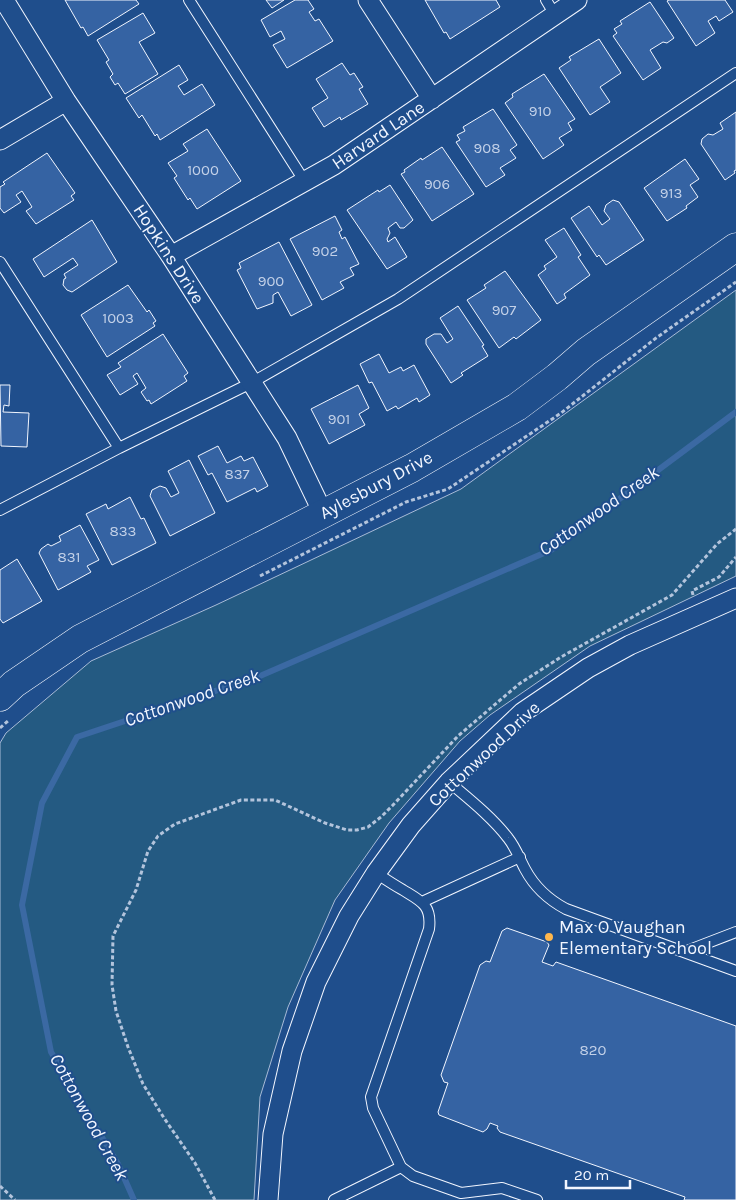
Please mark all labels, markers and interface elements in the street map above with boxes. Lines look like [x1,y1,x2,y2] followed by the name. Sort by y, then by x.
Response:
[327,96,429,174] street label: Harvard Lane
[529,102,551,120] house number: 910
[474,139,500,157] house number: 908
[187,161,219,179] house number: 1000
[424,175,450,193] house number: 906
[660,184,682,202] house number: 913
[129,200,209,308] street label: Hopkins Drive
[312,242,338,260] house number: 902
[258,272,284,290] house number: 900
[492,301,516,319] house number: 907
[102,309,134,327] house number: 1003
[328,410,350,428] house number: 901
[316,446,436,524] street label: Aylesbury Drive
[535,461,664,561] water label: Cottonwood Creek
[224,465,250,483] house number: 837
[110,522,136,540] house number: 833
[57,548,81,566] house number: 831
[121,664,263,731] water label: Cottonwood Creek
[424,697,544,811] street label: Cottonwood Drive
[559,916,712,959] place label: Max O Vaughan Elementary School
[543,931,555,943] marker: Max O Vaughan Elementary School
[580,1041,607,1059] house number: 820
[45,1050,133,1185] water label: Cottonwood Creek
[566,1158,630,1190] scale bar
[574,1166,609,1184] text: 20 m

